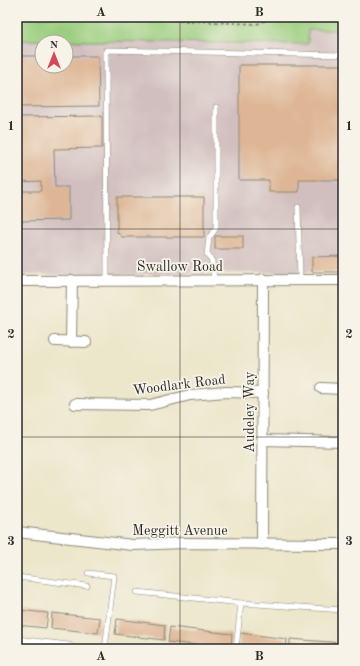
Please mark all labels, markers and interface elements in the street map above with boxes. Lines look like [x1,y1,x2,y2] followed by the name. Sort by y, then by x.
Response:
[96,6,106,19] text: A
[254,6,264,19] text: B
[34,34,74,74] north arrow
[50,40,59,51] text: N
[7,120,15,133] text: 1
[345,120,353,133] text: 1
[137,260,223,274] street label: Swallow Road
[7,328,15,341] text: 2
[345,328,353,341] text: 2
[243,371,257,453] street label: Audeley Way
[132,372,226,398] street label: Woodlark Road
[132,524,228,538] street label: Meggitt Avenue
[7,535,15,548] text: 3
[345,535,353,548] text: 3
[96,650,106,663] text: A
[254,650,264,663] text: B

